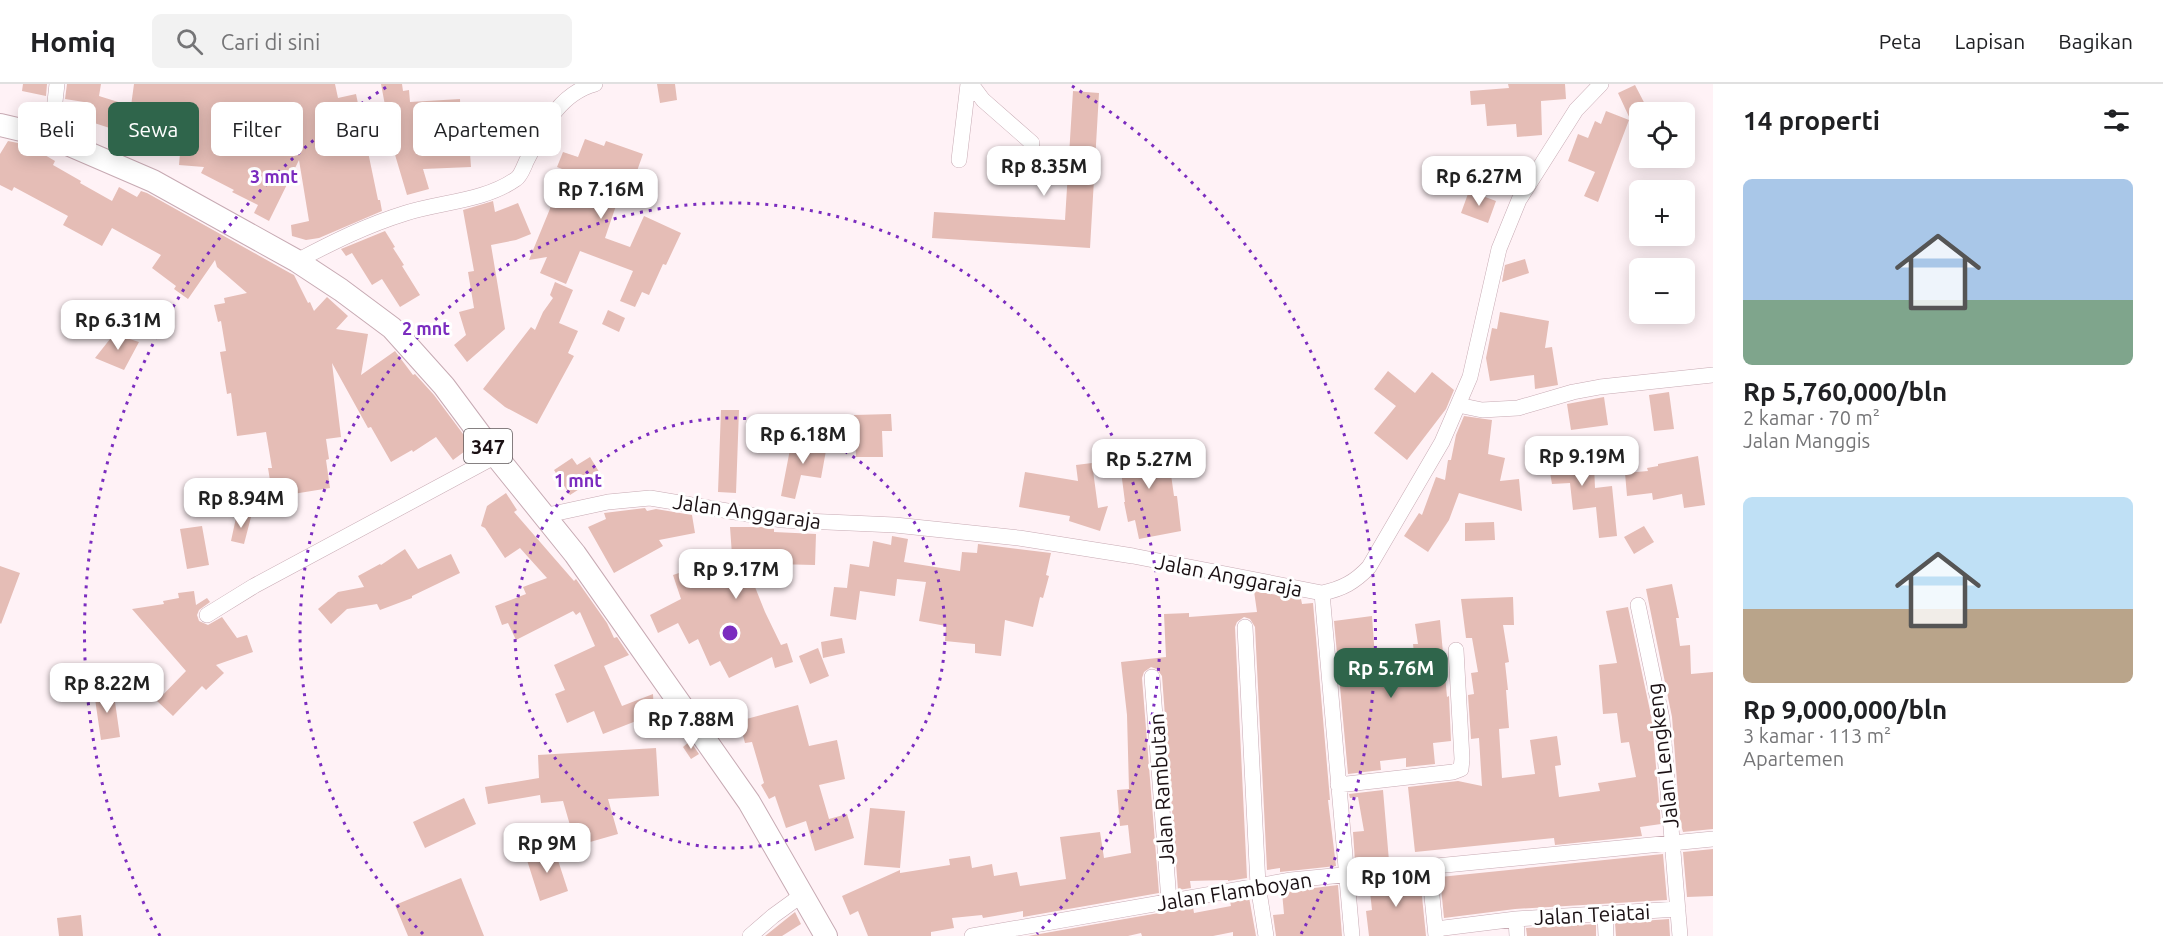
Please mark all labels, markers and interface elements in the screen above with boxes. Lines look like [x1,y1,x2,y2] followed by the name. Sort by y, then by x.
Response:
[152,14,572,68] search box
[173,25,206,58] icon: search
[30,26,116,57] text: Homiq
[221,29,320,54] text: Cari di sini
[1879,29,1922,53] text: Peta
[1955,29,2025,53] text: Lapisan
[2058,29,2133,53] text: Bagikan
[18,102,96,156] chip: Beli
[108,102,199,156] chip: Sewa
[211,102,303,156] chip: Filter
[315,102,401,156] chip: Baru
[413,102,561,156] chip: Apartemen
[1629,102,1695,324] map controls
[1629,102,1695,168] button: locate
[2100,104,2133,137] icon: filters
[1743,106,1880,135] text: 14 properti
[982,146,1106,197] pin: Rp 8.35M
[1001,154,1087,177] text: Rp 8.35M
[1417,156,1541,207] pin: Rp 6.27M
[1436,164,1522,187] text: Rp 6.27M
[250,166,298,186] text: 3 mnt
[539,169,663,220] pin: Rp 7.16M
[558,177,644,200] text: Rp 7.16M
[1629,180,1695,246] button: +
[1884,218,1992,326] icon: home
[1629,258,1695,324] button: −
[56,300,180,351] pin: Rp 6.31M
[75,308,161,331] text: Rp 6.31M
[402,318,450,338] text: 2 mnt
[1743,377,1947,406] text: Rp 5,760,000/bln
[1743,406,1880,429] text: 2 kamar · 70 m²
[741,414,865,465] pin: Rp 6.18M
[760,422,846,445] text: Rp 6.18M
[464,429,512,463] road number: 347
[1743,429,1870,452] text: Jalan Manggis
[1520,436,1644,487] pin: Rp 9.19M
[1087,439,1211,490] pin: Rp 5.27M
[1539,444,1625,467] text: Rp 9.19M
[1106,447,1192,470] text: Rp 5.27M
[554,470,602,490] text: 1 mnt
[179,478,303,529] pin: Rp 8.94M
[198,486,284,509] text: Rp 8.94M
[671,489,823,533] street label: Jalan Anggaraja
[1884,536,1992,644] icon: home
[674,549,798,600] pin: Rp 9.17M
[1153,549,1305,601] street label: Jalan Anggaraja
[693,557,779,580] text: Rp 9.17M
[720,623,740,643] centre of rings
[1329,648,1453,699] pin: Rp 5.76M
[1348,656,1434,679] text: Rp 5.76M
[45,663,169,714] pin: Rp 8.22M
[64,671,150,694] text: Rp 8.22M
[1641,682,1683,830] street label: Jalan Lengkeng
[1743,695,1947,724] text: Rp 9,000,000/bln
[629,699,753,750] pin: Rp 7.88M
[648,707,734,730] text: Rp 7.88M
[1144,713,1178,865] street label: Jalan Rambutan
[1743,724,1891,747] text: 3 kamar · 113 m²
[1743,747,1844,770] text: Apartemen
[505,823,589,874] pin: Rp 9M
[518,831,576,854] text: Rp 9M
[1347,857,1445,908] pin: Rp 10M
[1361,865,1431,888] text: Rp 10M
[1154,867,1314,915] street label: Jalan Flamboyan
[1533,899,1651,929] street label: Jalan Teiatai

